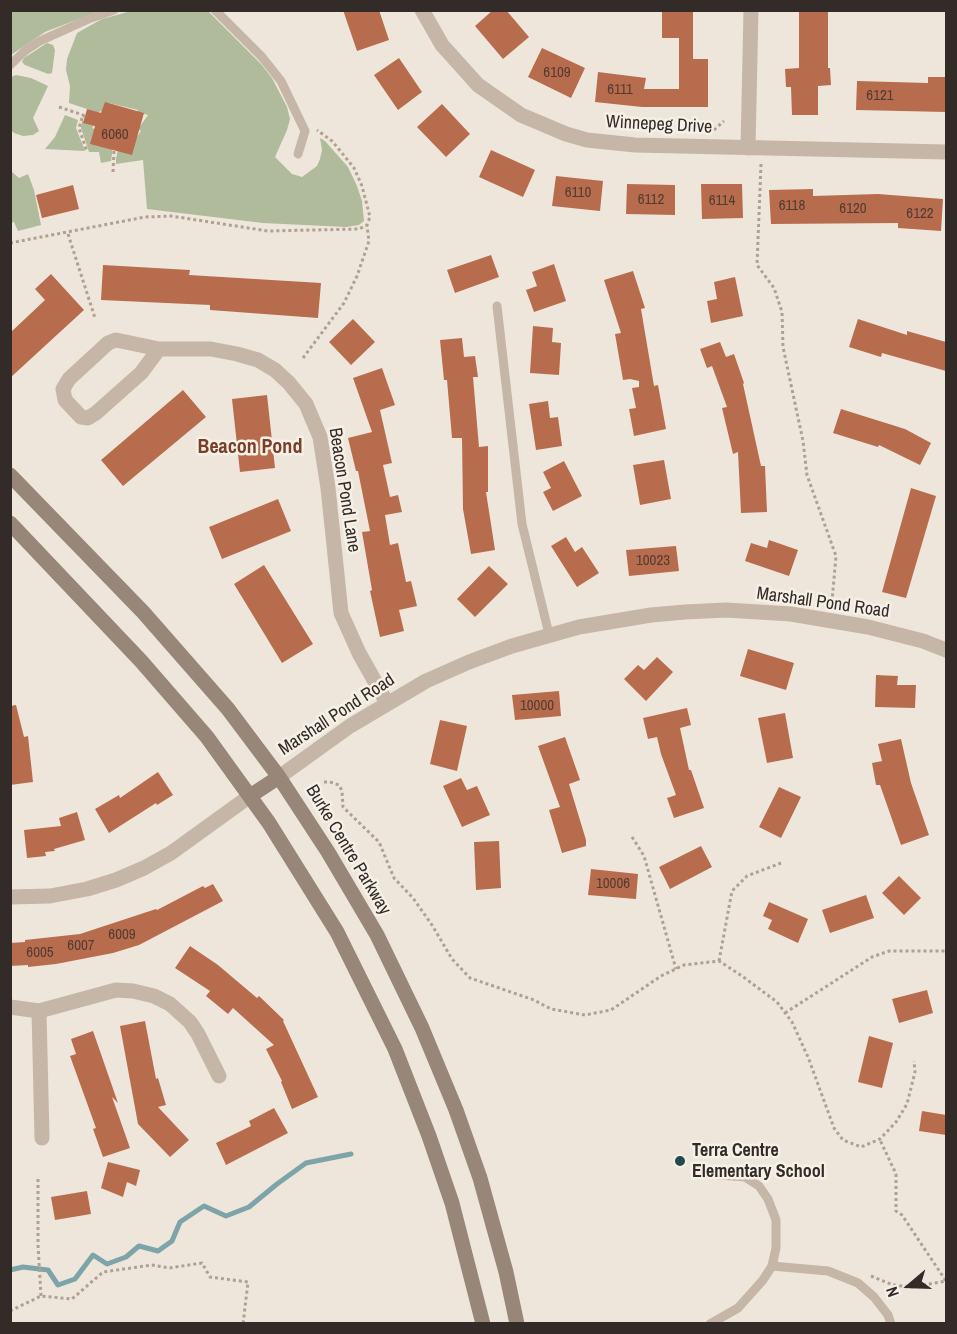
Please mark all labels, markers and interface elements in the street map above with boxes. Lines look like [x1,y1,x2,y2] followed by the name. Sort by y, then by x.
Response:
[543,64,571,82] house number: 6109
[607,81,633,99] house number: 6111
[866,87,894,105] house number: 6121
[605,111,713,139] street label: Winnepeg Drive
[101,126,129,144] house number: 6060
[565,184,591,202] house number: 6110
[638,191,664,209] house number: 6112
[709,192,735,210] house number: 6114
[779,197,805,215] house number: 6118
[839,200,867,218] house number: 6120
[906,205,934,223] house number: 6122
[324,426,364,554] street label: Beacon Pond Lane
[198,436,302,460] district label: Beacon Pond
[636,552,670,570] house number: 10023
[755,583,891,623] street label: Marshall Pond Road
[275,670,399,760] street label: Marshall Pond Road
[520,697,554,715] house number: 10000
[301,781,395,919] street label: Burke Centre Parkway
[596,875,630,893] house number: 10006
[108,926,136,944] house number: 6009
[67,937,95,955] house number: 6007
[26,944,54,962] house number: 6005
[692,1140,825,1182] place label: Terra Centre Elementary School
[673,1154,687,1168] marker: Terra Centre Elementary School
[879,1256,939,1316] north arrow
[880,1284,904,1300] text: N

